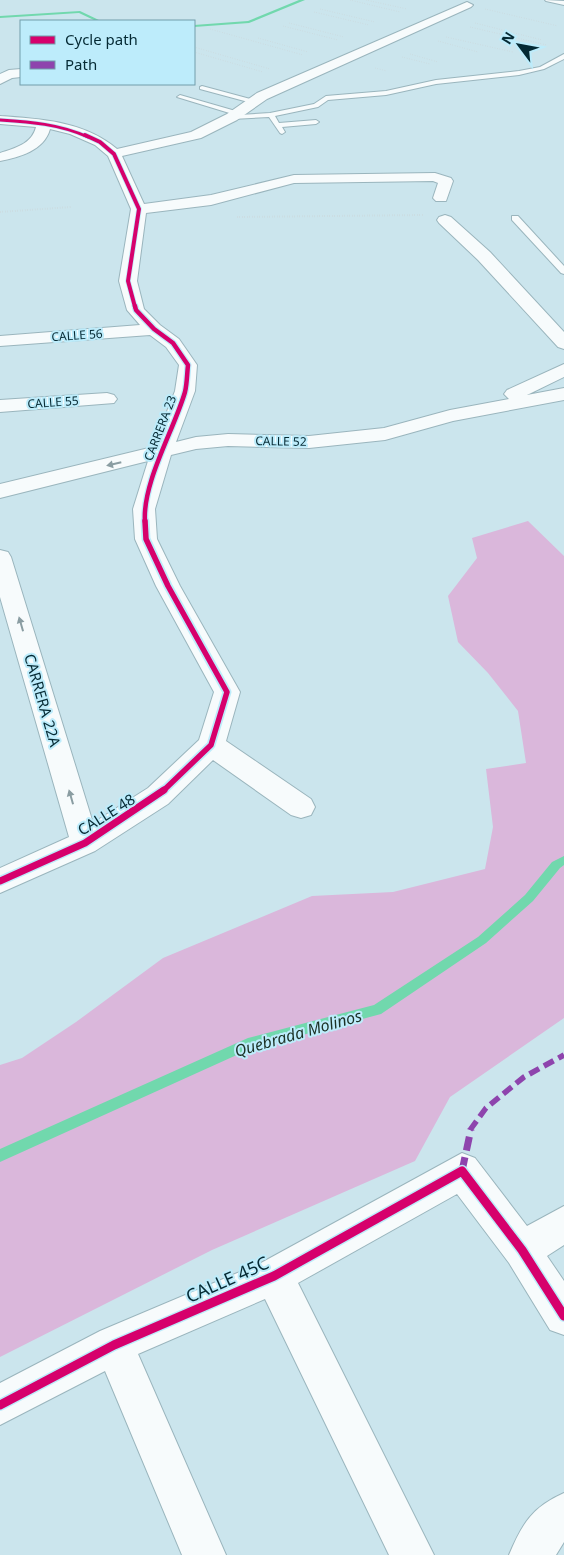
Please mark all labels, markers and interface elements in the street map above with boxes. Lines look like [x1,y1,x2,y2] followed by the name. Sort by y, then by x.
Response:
[20,20,195,85] legend
[494,20,544,70] north arrow
[496,28,519,48] text: N
[65,29,138,49] text: Cycle path
[65,54,97,74] text: Path
[51,325,103,345] street label: CALLE 56
[27,392,79,412] street label: CALLE 55
[140,393,180,463] street label: CARRERA 23
[255,432,307,450] street label: CALLE 52
[106,460,121,468] one-way arrow
[16,616,24,631] one-way arrow
[20,651,66,749] street label: CARRERA 22A
[67,789,75,804] one-way arrow
[73,789,139,839] street label: CALLE 48
[232,1004,364,1062] water label: Quebrada Molinos
[182,1250,272,1308] street label: CALLE 45C

